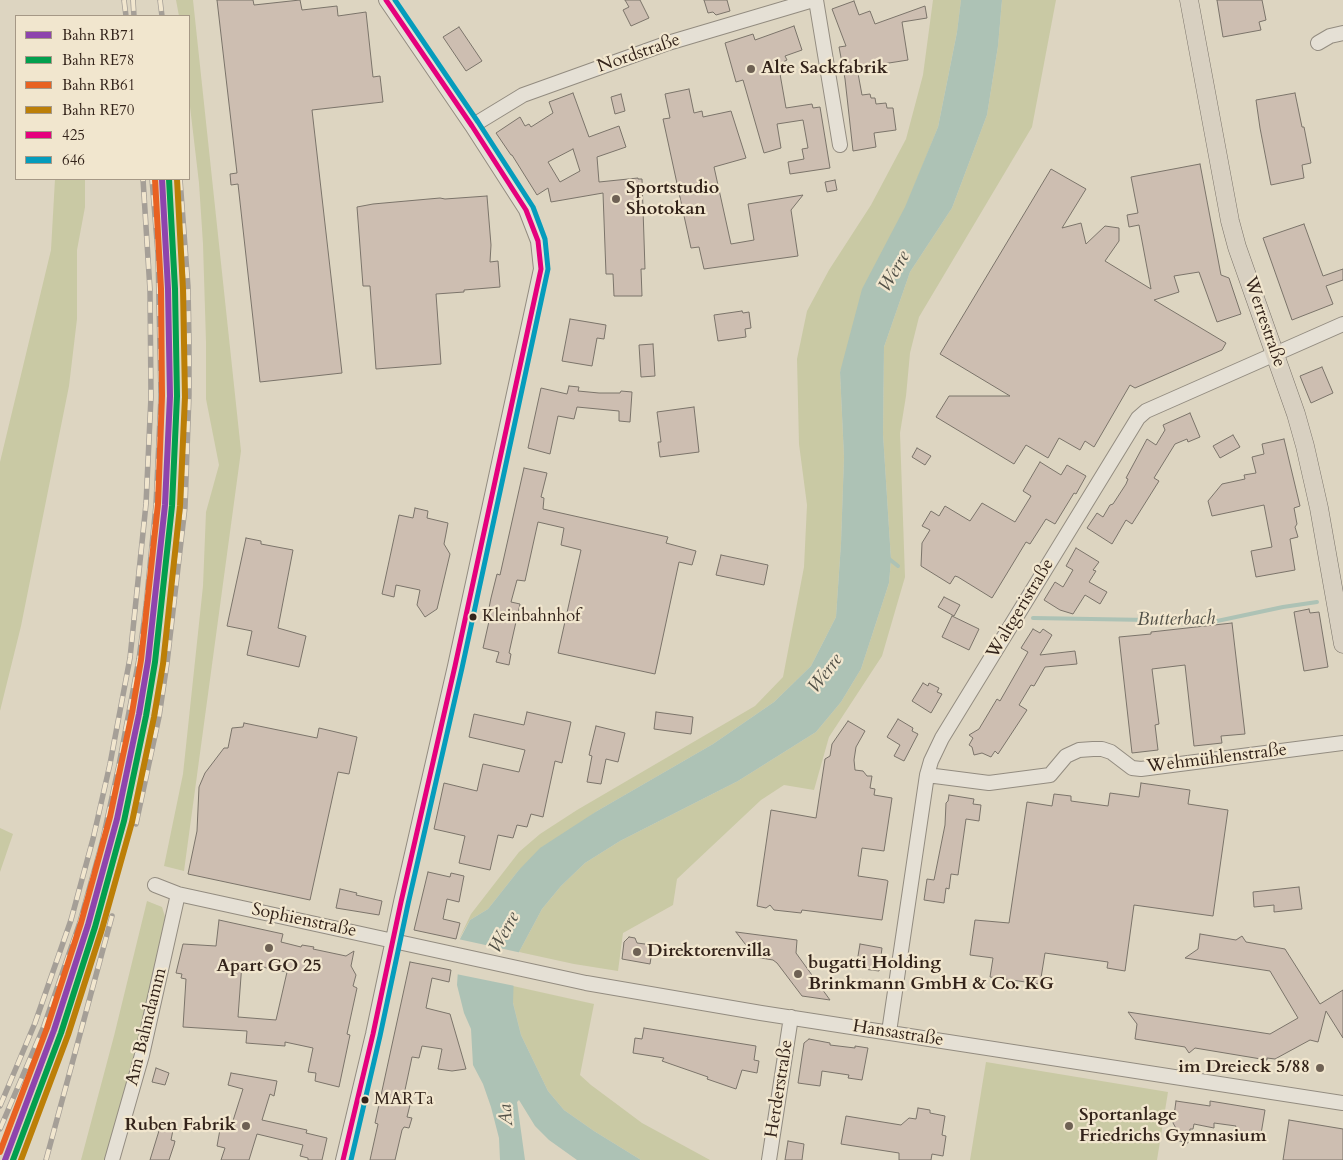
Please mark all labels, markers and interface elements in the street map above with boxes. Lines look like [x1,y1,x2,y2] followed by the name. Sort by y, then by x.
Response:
[15,15,190,180] legend
[62,25,135,45] text: Bahn RB71
[595,30,683,78] street label: Nordstraße
[62,50,134,70] text: Bahn RE78
[761,58,888,80] place label: Alte Sackfabrik
[745,63,757,75] marker: Alte Sackfabrik
[62,75,135,95] text: Bahn RB61
[62,100,134,120] text: Bahn RE70
[62,125,85,145] text: 425
[62,150,85,170] text: 646
[626,178,719,220] place label: Sportstudio Shotokan
[610,193,622,205] marker: Sportstudio Shotokan
[874,247,916,297] water label: Werre
[1238,274,1290,370] street label: Werrestraße
[983,555,1059,663] street label: Waltgeristraße
[482,607,580,627] place label: Kleinbahnhof
[1137,608,1215,632] water label: Butterbach
[468,612,478,622] marker: Kleinbahnhof
[804,650,848,698] water label: Werre
[1146,740,1288,778] street label: Wehmühlenstraße
[250,899,358,943] street label: Sophienstraße
[485,908,525,958] water label: Werre
[647,941,771,963] place label: Direktorenvilla
[263,942,275,954] marker: Apart GO 25
[631,946,643,958] marker: Direktorenvilla
[808,953,1054,996] place label: bugatti Holding Brinkmann GmbH & Co. KG
[216,956,322,978] place label: Apart GO 25
[122,966,172,1088] street label: Am Bahndamm
[792,968,804,980] marker: bugatti Holding Brinkmann GmbH & Co. KG
[851,1016,945,1052] street label: Hansastraße
[762,1038,798,1140] street label: Herderstraße
[1178,1057,1310,1079] place label: im Dreieck 5/88
[1314,1062,1326,1074] marker: im Dreieck 5/88
[374,1090,434,1110] place label: MARTa
[360,1095,370,1105] marker: MARTa
[495,1103,519,1127] water label: Aa
[1079,1105,1266,1148] place label: Sportanlage Friedrichs Gymnasium
[125,1115,236,1137] place label: Ruben Fabrik
[240,1120,252,1132] marker: Ruben Fabrik
[1063,1120,1075,1132] marker: Sportanlage Friedrichs Gymnasium

